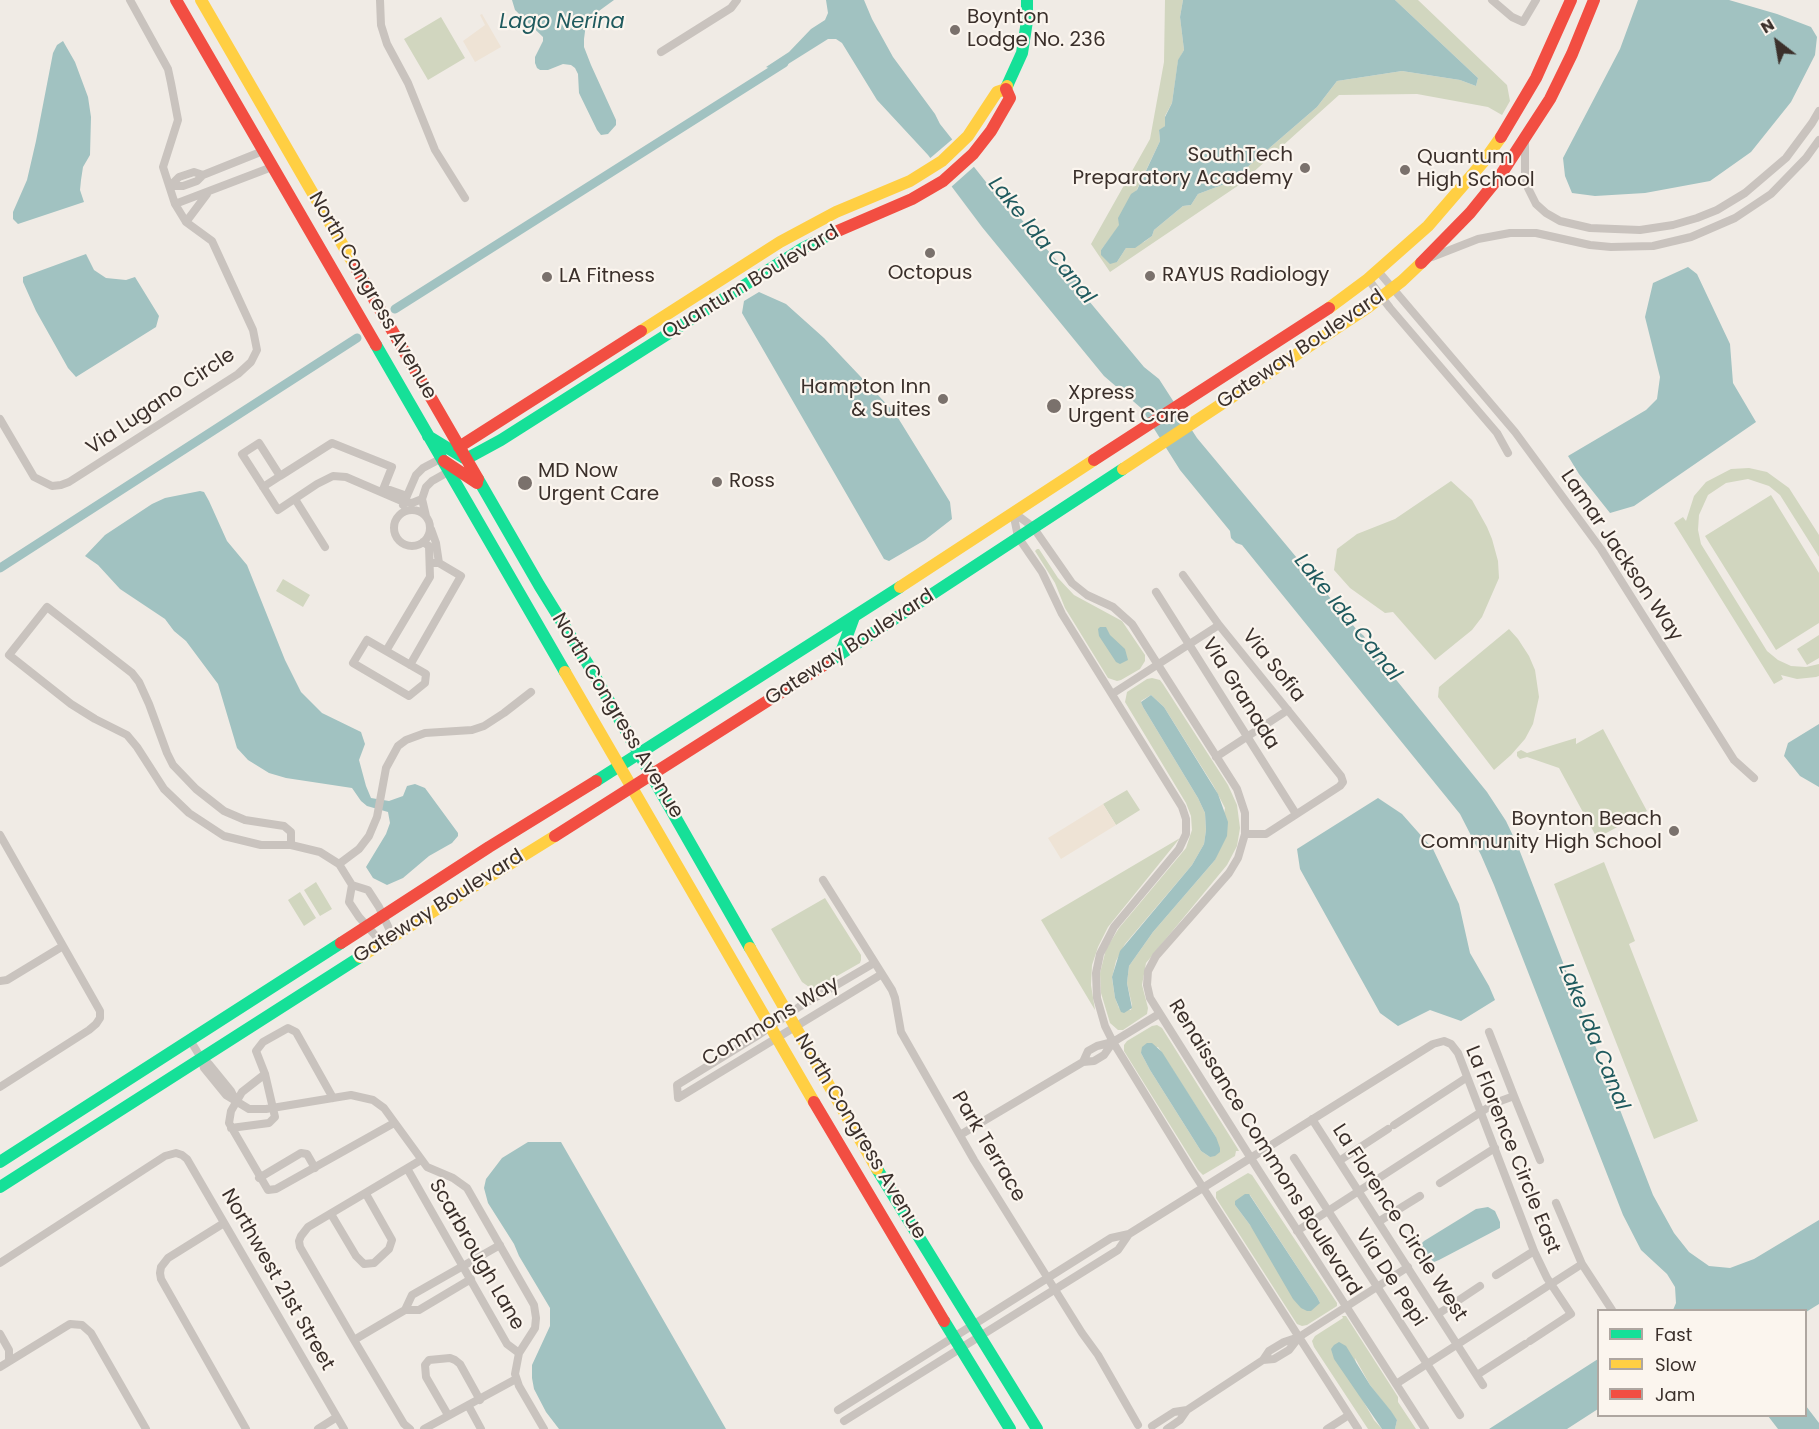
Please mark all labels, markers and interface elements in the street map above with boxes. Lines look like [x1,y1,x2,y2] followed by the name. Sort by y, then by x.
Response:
[967,6,1106,53] place label: Boynton Lodge No. 236
[499,10,625,36] water label: Lago Nerina
[1747,12,1807,72] north arrow
[1756,13,1779,39] text: N
[948,23,962,37] marker: Boynton Lodge No. 236
[1072,144,1293,191] place label: SouthTech Preparatory Academy
[1417,146,1535,193] place label: Quantum High School
[1298,161,1312,175] marker: SouthTech Preparatory Academy
[1398,163,1412,177] marker: Quantum High School
[982,172,1100,310] water label: Lake Ida Canal
[303,188,441,404] street label: North Congress Avenue
[658,221,844,345] street label: Quantum Boulevard
[923,246,937,260] marker: Octopus
[888,262,972,286] place label: Octopus
[1162,264,1329,288] place label: RAYUS Radiology
[559,265,655,289] place label: LA Fitness
[1143,269,1157,283] marker: RAYUS Radiology
[540,270,554,284] marker: LA Fitness
[1213,285,1389,415] street label: Gateway Boulevard
[82,343,240,461] street label: Via Lugano Circle
[801,376,931,423] place label: Hampton Inn & Suites
[1068,382,1189,429] place label: Xpress Urgent Care
[936,392,950,406] marker: Hampton Inn & Suites
[1045,397,1063,415] marker: Xpress Urgent Care
[538,460,659,507] place label: MD Now Urgent Care
[1555,466,1687,646] street label: Lamar Jackson Way
[729,470,775,494] place label: Ross
[516,474,534,492] marker: MD Now Urgent Care
[710,475,724,489] marker: Ross
[1288,549,1406,687] water label: Lake Ida Canal
[761,585,939,711] street label: Gateway Boulevard
[546,609,688,823] street label: North Congress Avenue
[1236,625,1310,707] street label: Via Sofia
[1196,634,1284,754] street label: Via Granada
[1421,808,1662,855] place label: Boynton Beach Community High School
[1667,824,1681,838] marker: Boynton Beach Community High School
[349,845,529,969] street label: Gateway Boulevard
[1552,960,1634,1114] water label: Lake Ida Canal
[698,972,844,1072] street label: Commons Way
[1163,996,1365,1300] street label: Renaissance Commons Boulevard
[789,1030,931,1244] street label: North Congress Avenue
[1459,1043,1565,1257] street label: La Florence Circle East
[946,1088,1030,1206] street label: Park Terrace
[1326,1120,1472,1326] street label: La Florence Circle West
[423,1175,529,1335] street label: Scarbrough Lane
[215,1185,339,1375] street label: Northwest 21st Street
[1350,1225,1430,1331] street label: Via De Pepi
[1597,1309,1807,1417] legend
[1655,1322,1692,1347] text: Fast
[1655,1352,1696,1377] text: Slow
[1655,1382,1695,1407] text: Jam

